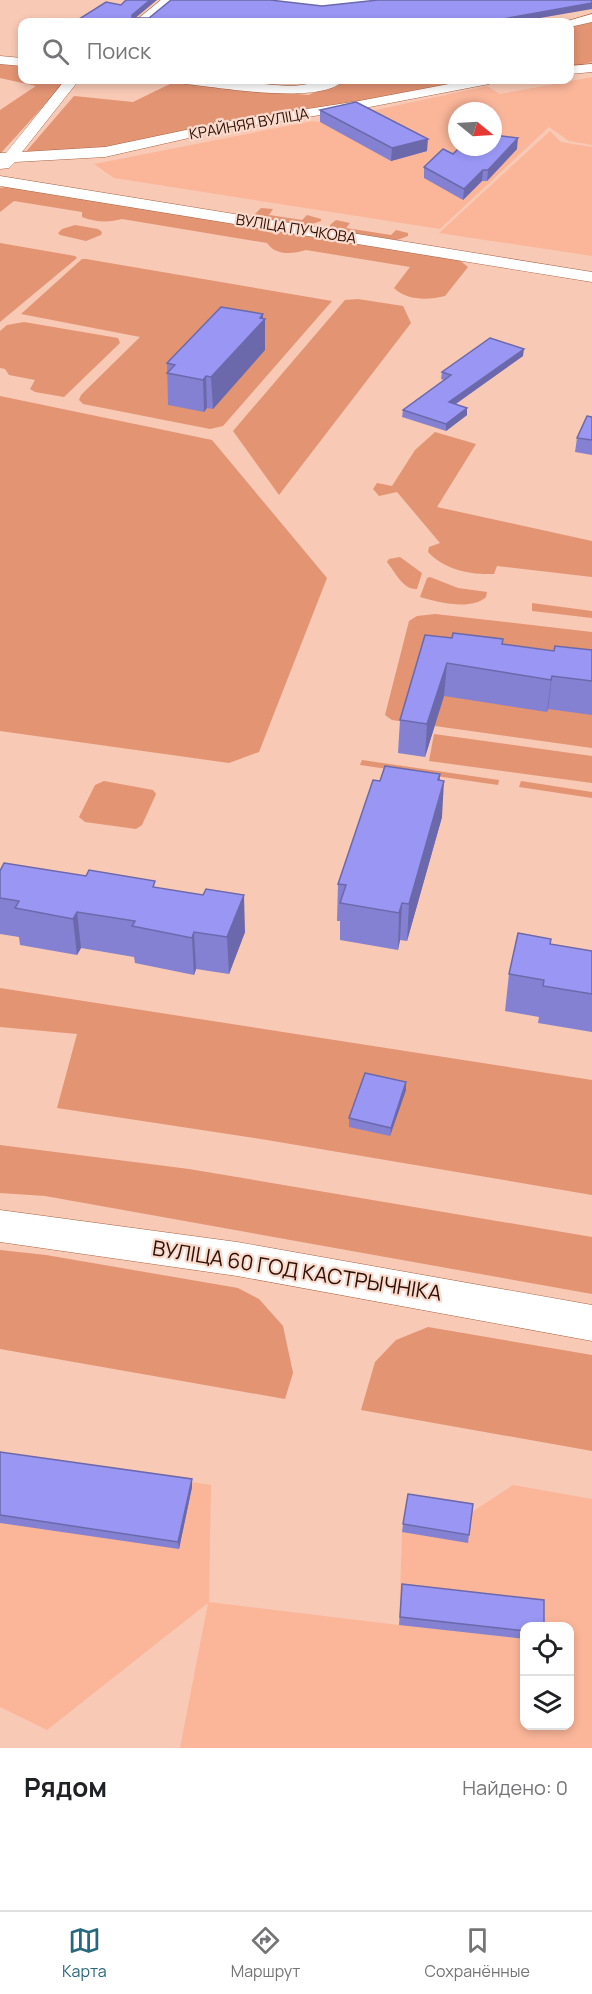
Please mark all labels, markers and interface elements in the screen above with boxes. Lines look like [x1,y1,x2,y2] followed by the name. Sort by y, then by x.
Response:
[18,18,574,84] search box
[39,35,72,68] icon: search
[87,36,151,66] text: Поиск
[448,102,502,156] north arrow
[188,103,311,144] street label: КРАЙНЯЯ ВУЛІЦА
[234,209,358,248] street label: ВУЛІЦА ПУЧКОВА
[151,1233,444,1307] street label: ВУЛІЦА 60 ГОД КАСТРЫЧНІКА
[520,1622,574,1730] map controls
[520,1622,574,1676] button: locate
[520,1676,574,1730] button: layers
[24,1769,107,1805] text: Рядом
[462,1774,568,1801] text: Найдено: 0
[62,1924,107,1982] tab: Карта
[231,1924,300,1982] tab: Маршрут
[425,1924,530,1982] tab: Сохранённые

